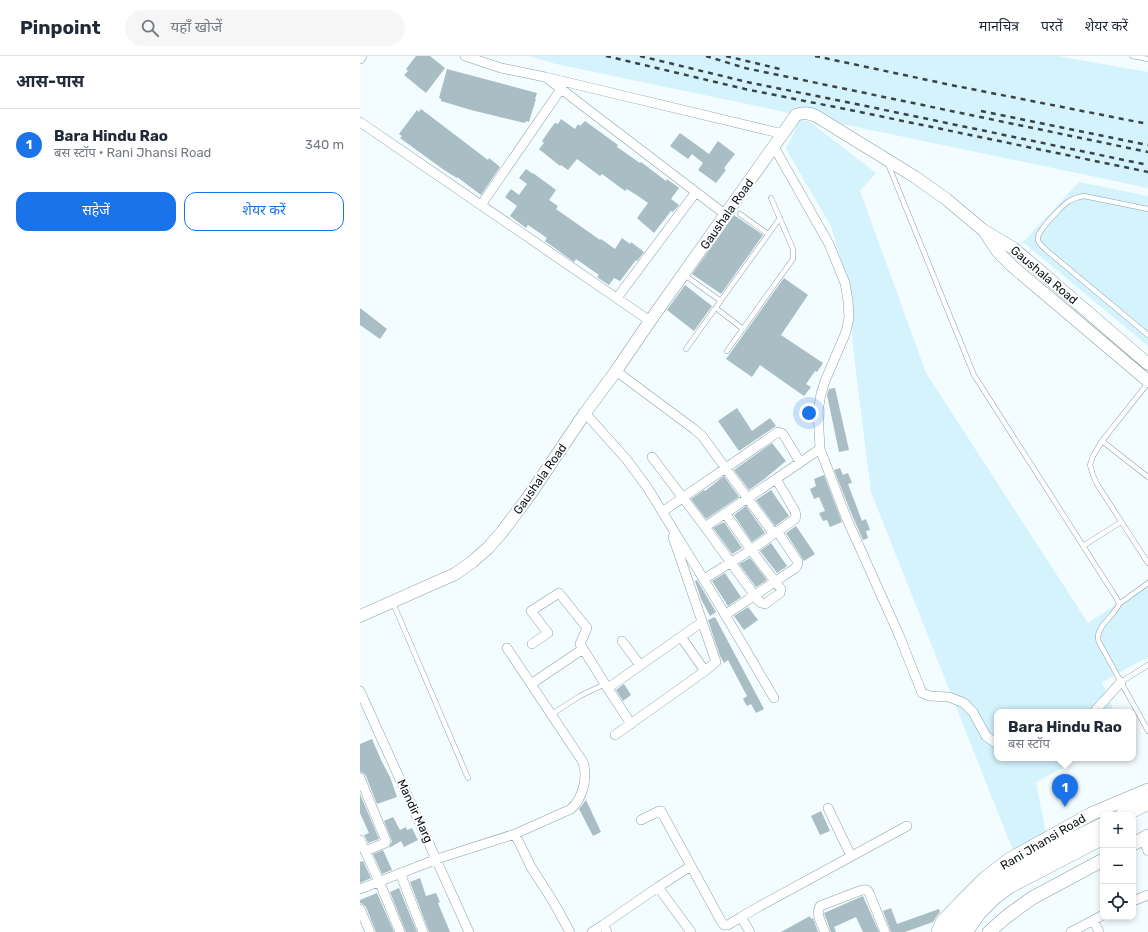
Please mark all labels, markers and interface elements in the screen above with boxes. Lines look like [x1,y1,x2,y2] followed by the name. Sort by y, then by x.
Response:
[125,10,405,46] search box
[20,16,101,39] text: Pinpoint
[139,17,161,39] icon: search
[171,18,222,36] text: यहाँ खोजें
[979,18,1019,35] text: मानचित्र
[1041,18,1063,35] text: परतें
[1085,18,1128,35] text: शेयर करें
[16,71,84,91] text: आस-पास
[54,127,168,145] text: Bara Hindu Rao
[26,137,32,152] text: 1
[305,137,344,152] text: 340 m
[54,145,211,160] text: बस स्टॉप · Rani Jhansi Road
[697,176,757,252] street label: Gaushala Road
[16,192,176,231] button: सहेजें
[184,192,344,231] button: शेयर करें
[1008,243,1080,307] street label: Gaushala Road
[799,403,819,423] your location
[510,441,570,517] street label: Gaushala Road
[994,709,1136,761] popup
[1008,718,1122,736] text: Bara Hindu Rao
[1008,736,1050,751] text: बस स्टॉप
[1052,774,1078,807] pin: 1
[394,777,436,845] street label: Mandir Marg
[998,811,1088,873] street label: Rani Jhansi Road
[1100,812,1136,920] map controls
[1100,812,1136,848] button: +
[1100,848,1136,884] button: −
[1100,884,1136,920] button: locate

